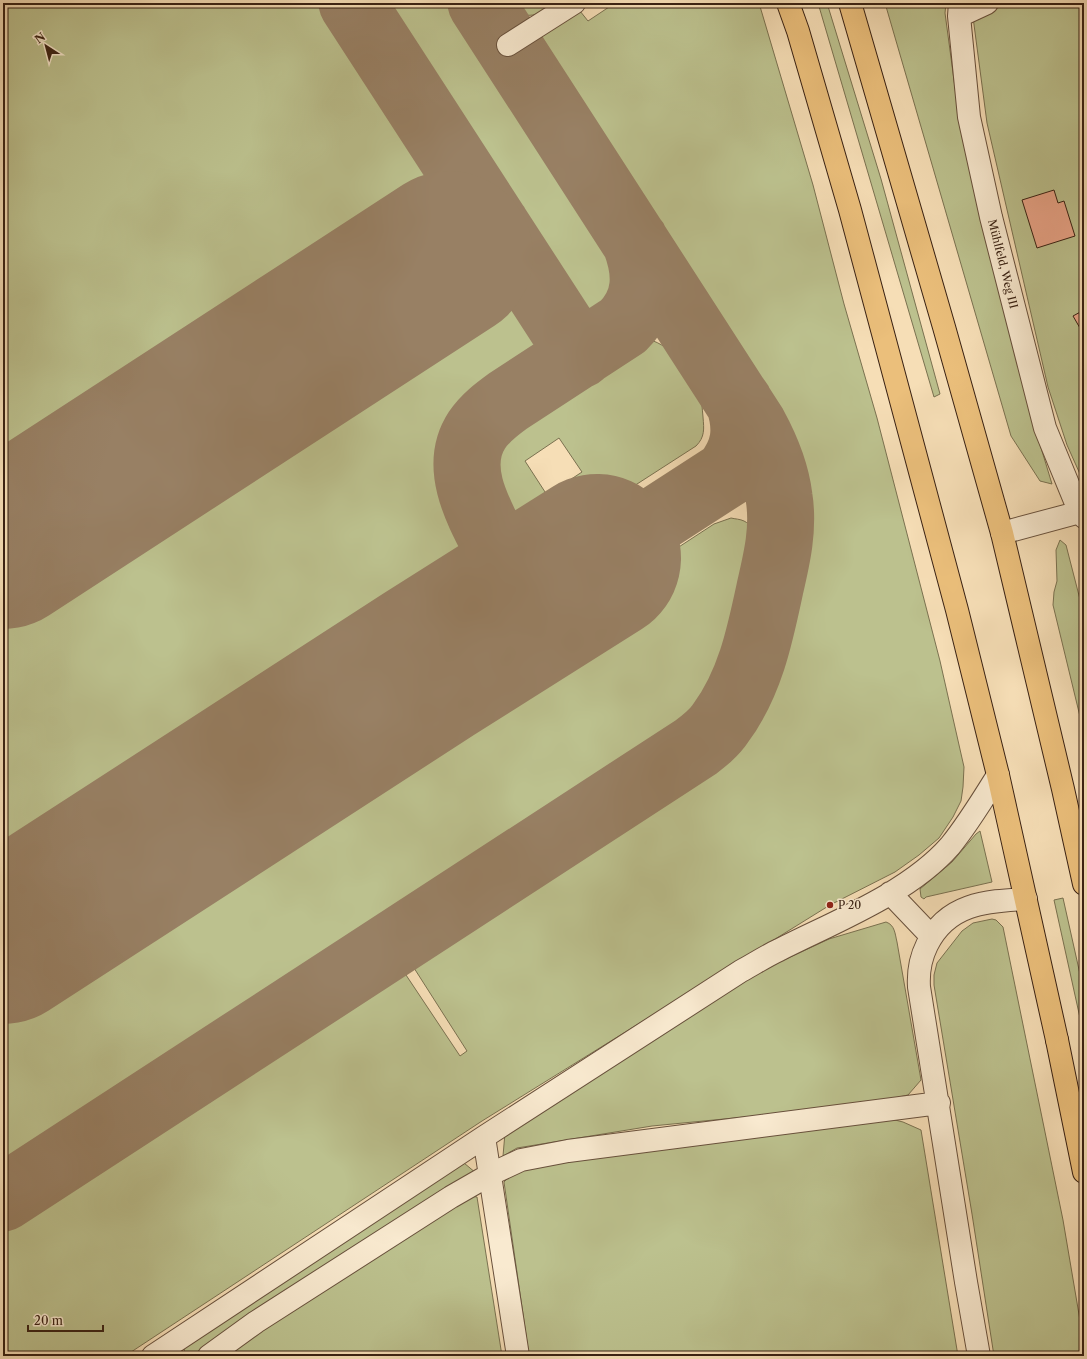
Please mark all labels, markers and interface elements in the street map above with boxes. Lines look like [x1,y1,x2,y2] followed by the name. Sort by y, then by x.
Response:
[26,26,66,66] north arrow
[32,29,48,46] text: N
[985,218,1021,310] street label: Mühlfeld, Weg III
[838,898,861,912] place label: P 20
[825,900,835,910] marker: P 20
[28,1307,103,1333] scale bar
[34,1313,63,1328] text: 20 m

